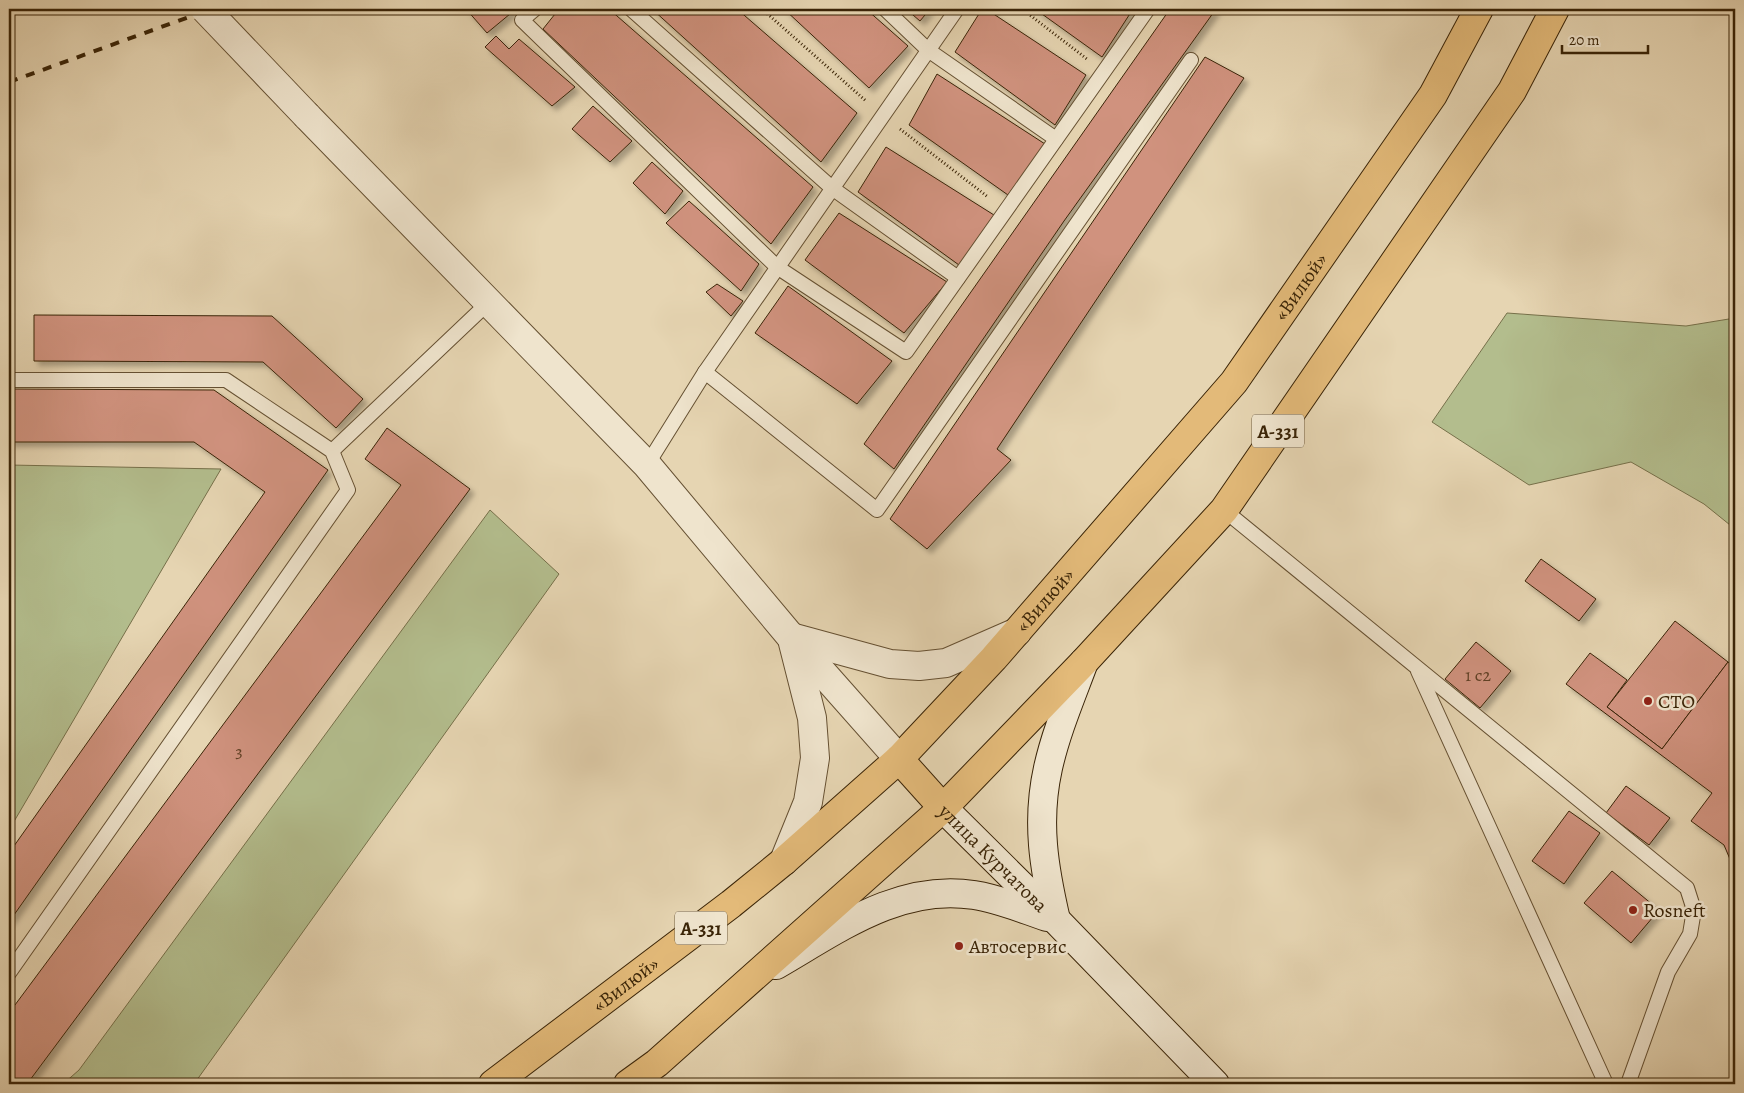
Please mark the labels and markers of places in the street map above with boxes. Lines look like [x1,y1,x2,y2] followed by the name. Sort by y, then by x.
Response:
[1658,688,1695,715] place label: СТО
[1642,695,1654,707] marker: СТО
[1643,897,1706,924] place label: Rosneft
[1627,904,1639,916] marker: Rosneft
[968,933,1067,960] place label: Автосервис
[953,940,965,952] marker: Автосервис

